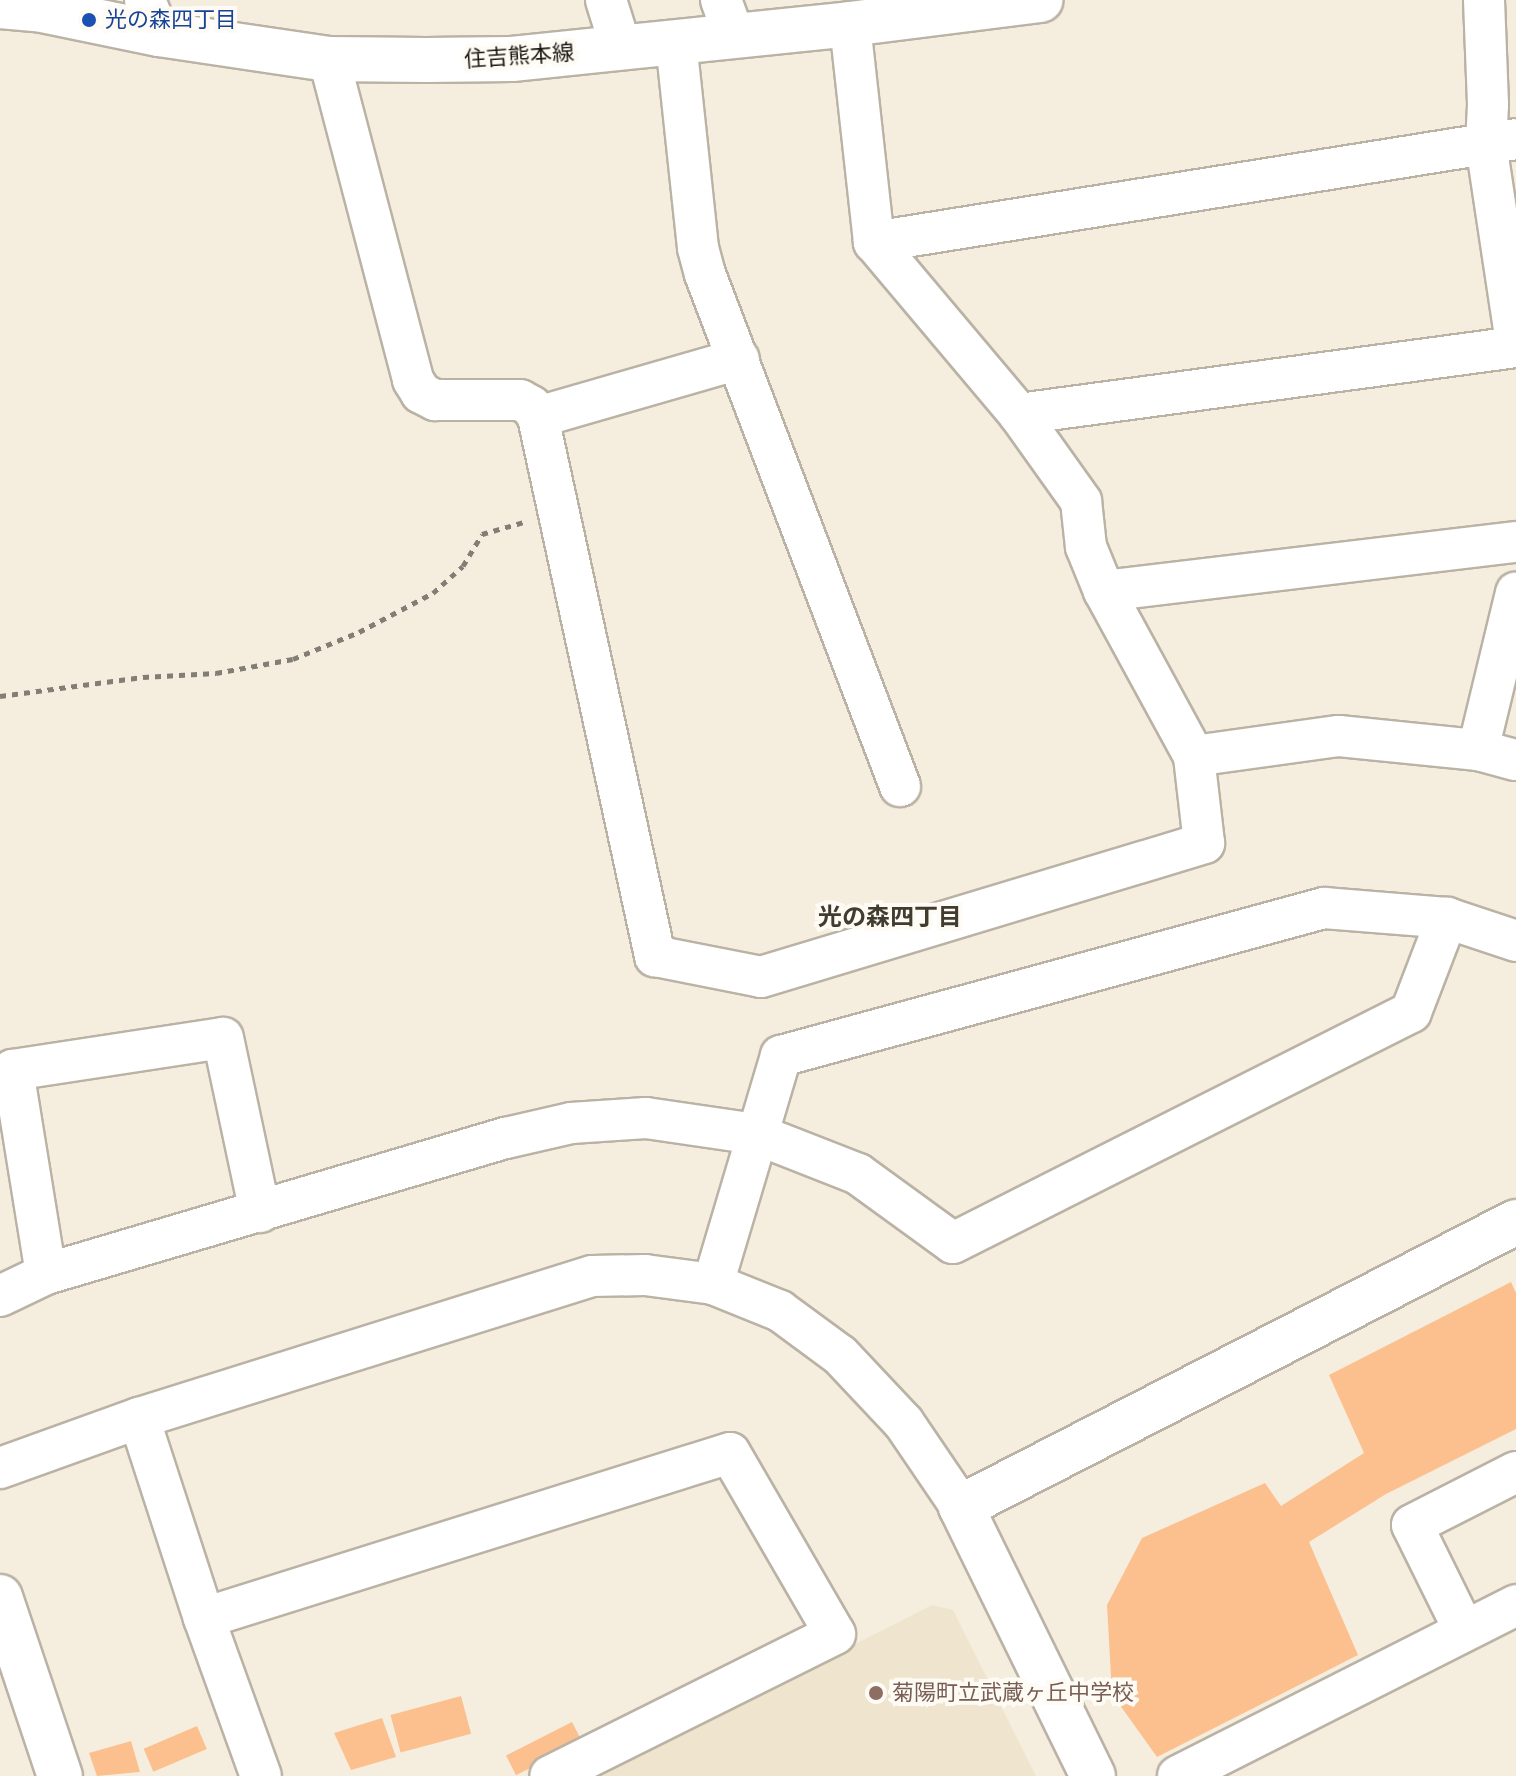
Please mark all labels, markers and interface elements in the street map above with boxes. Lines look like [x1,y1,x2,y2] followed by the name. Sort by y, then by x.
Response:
[105,7,237,33] place label: 光の森四丁目
[80,11,98,29] marker: 光の森四丁目
[463,39,575,73] street label: 住吉熊本線
[818,903,962,931] district label: 光の森四丁目
[892,1680,1134,1706] place label: 菊陽町立武蔵ヶ丘中学校
[867,1684,885,1702] marker: 菊陽町立武蔵ヶ丘中学校

